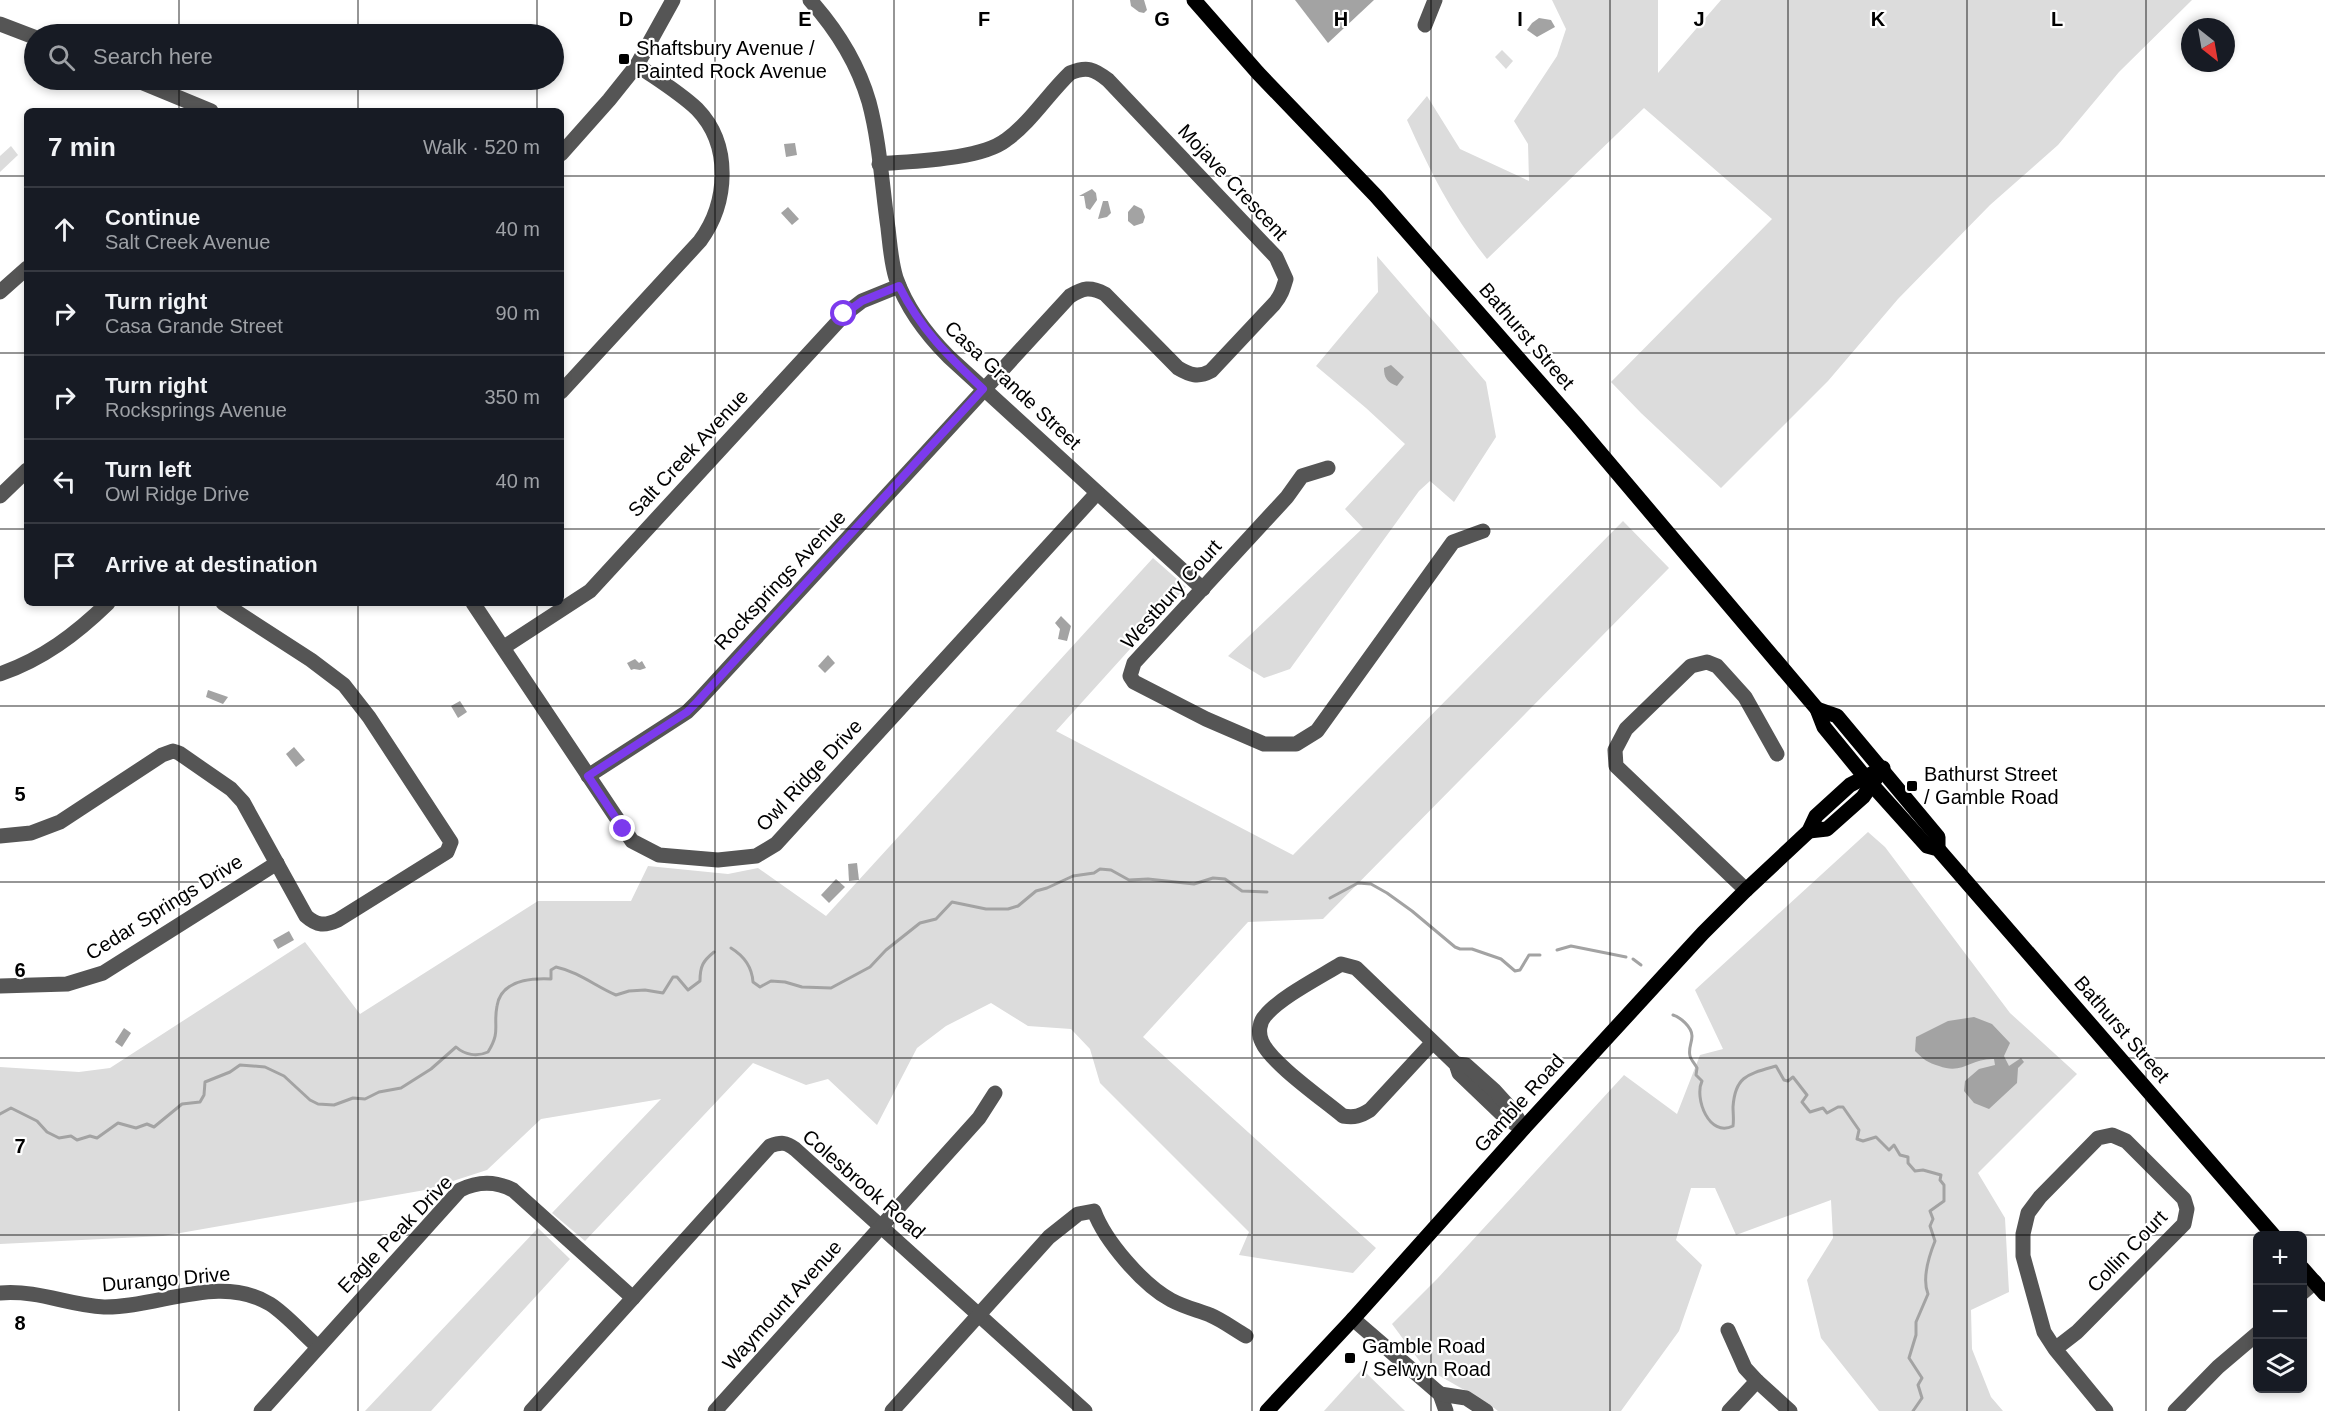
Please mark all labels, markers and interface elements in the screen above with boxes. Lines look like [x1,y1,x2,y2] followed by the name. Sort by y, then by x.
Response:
[619,8,633,30] text: D
[798,8,812,30] text: E
[978,8,990,30] text: F
[1154,8,1170,30] text: G
[1334,8,1348,30] text: H
[1517,8,1523,30] text: I
[1693,8,1705,30] text: J
[1871,8,1886,30] text: K
[2051,8,2063,30] text: L
[2181,18,2235,72] north arrow
[24,24,564,90] search box
[636,37,827,82] place label: Shaftsbury Avenue / Painted Rock Avenue
[45,41,78,74] icon: search
[93,44,213,69] text: Search here
[617,52,631,66] marker: Shaftsbury Avenue / Painted Rock Avenue
[1174,120,1293,245] street label: Mojave Crescent
[48,132,116,162] text: 7 min
[423,136,540,158] text: Walk · 520 m
[105,205,200,230] text: Continue
[48,213,81,246] icon: ahead
[496,218,540,240] text: 40 m
[105,231,270,253] text: Salt Creek Avenue
[1475,278,1579,394] street label: Bathurst Street
[105,289,207,314] text: Turn right
[48,297,81,330] icon: right
[830,300,856,326] route start
[496,302,540,324] text: 90 m
[105,315,283,337] text: Casa Grande Street
[940,316,1086,454] street label: Casa Grande Street
[105,373,207,398] text: Turn right
[48,381,81,414] icon: right
[624,385,752,521] street label: Salt Creek Avenue
[484,386,540,408] text: 350 m
[105,399,287,421] text: Rocksprings Avenue
[105,457,191,482] text: Turn left
[48,465,81,498] icon: left
[496,470,540,492] text: 40 m
[105,483,249,505] text: Owl Ridge Drive
[710,506,850,654] street label: Rocksprings Avenue
[1116,535,1226,653] street label: Westbury Court
[48,549,81,582] icon: arrive
[105,552,318,577] text: Arrive at destination
[752,715,866,835] street label: Owl Ridge Drive
[1924,763,2059,808] place label: Bathurst Street / Gamble Road
[1905,779,1919,793] marker: Bathurst Street / Gamble Road
[14,783,26,805] text: 5
[609,815,635,841] route end
[82,850,246,964] street label: Cedar Springs Drive
[14,959,26,981] text: 6
[2070,971,2174,1087] street label: Bathurst Street
[1470,1050,1568,1156] street label: Gamble Road
[798,1125,930,1243] street label: Colesbrook Road
[14,1135,26,1157] text: 7
[333,1171,457,1297] street label: Eagle Peak Drive
[2083,1205,2172,1296] street label: Collin Court
[2253,1231,2307,1393] map controls
[2253,1231,2307,1285] button: +
[718,1236,846,1374] street label: Waymount Avenue
[101,1262,231,1296] street label: Durango Drive
[2253,1285,2307,1339] button: −
[14,1312,26,1334] text: 8
[1362,1335,1491,1380] place label: Gamble Road / Selwyn Road
[2253,1339,2307,1393] button: layers
[1343,1351,1357,1365] marker: Gamble Road / Selwyn Road

